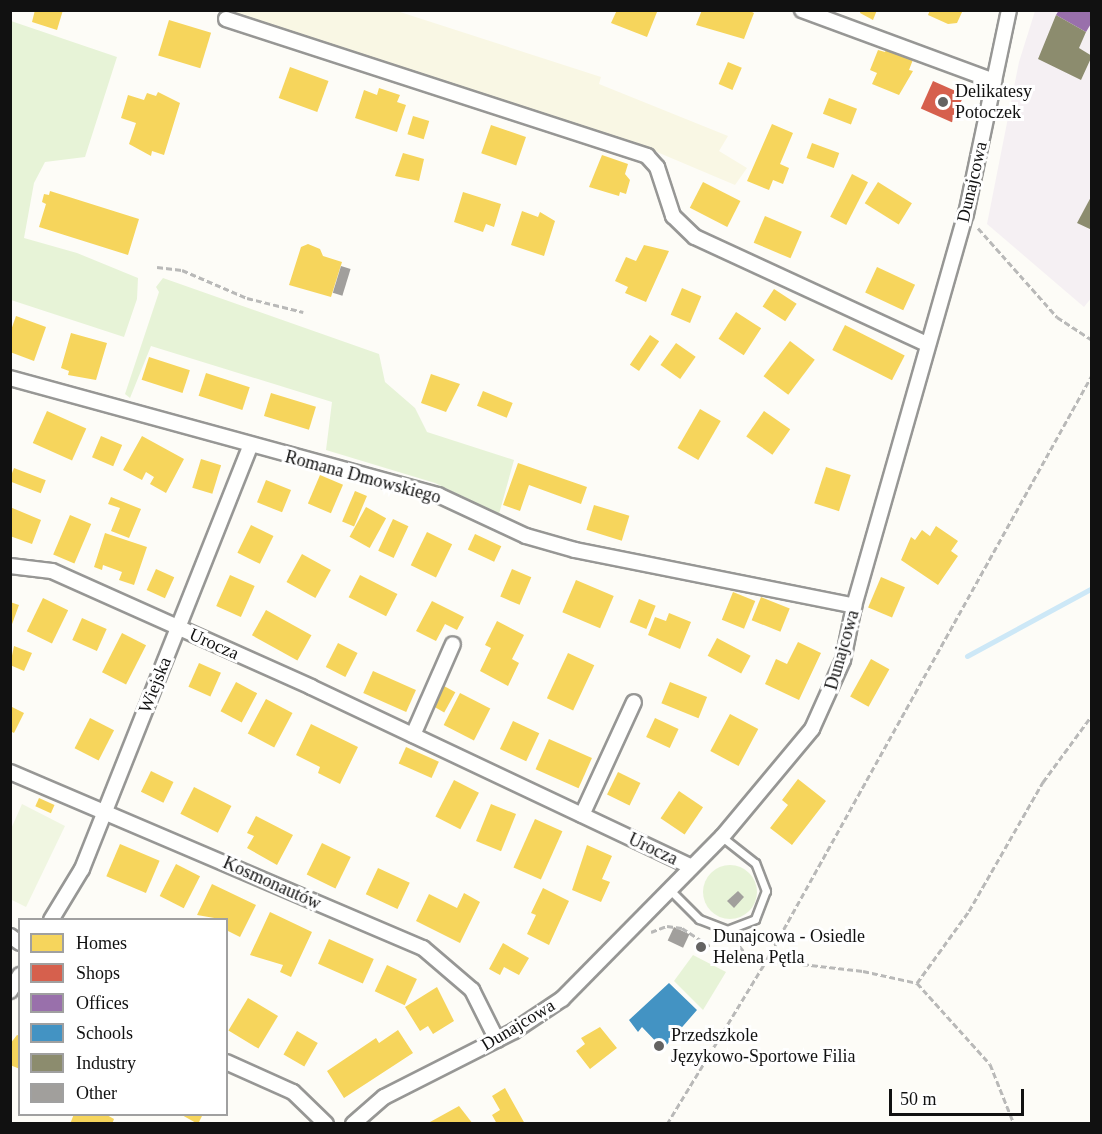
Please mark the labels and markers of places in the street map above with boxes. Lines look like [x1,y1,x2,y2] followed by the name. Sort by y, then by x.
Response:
[955,81,1032,124] place label: Delikatesy Potoczek
[936,95,950,109] marker: Delikatesy Potoczek
[713,926,865,968] place label: Dunajcowa - Osiedle Helena Pętla
[694,940,708,954] marker: Dunajcowa - Osiedle Helena Pętla
[671,1025,855,1068] place label: Przedszkole Językowo-Sportowe Filia
[652,1039,666,1053] marker: Przedszkole Językowo-Sportowe Filia

